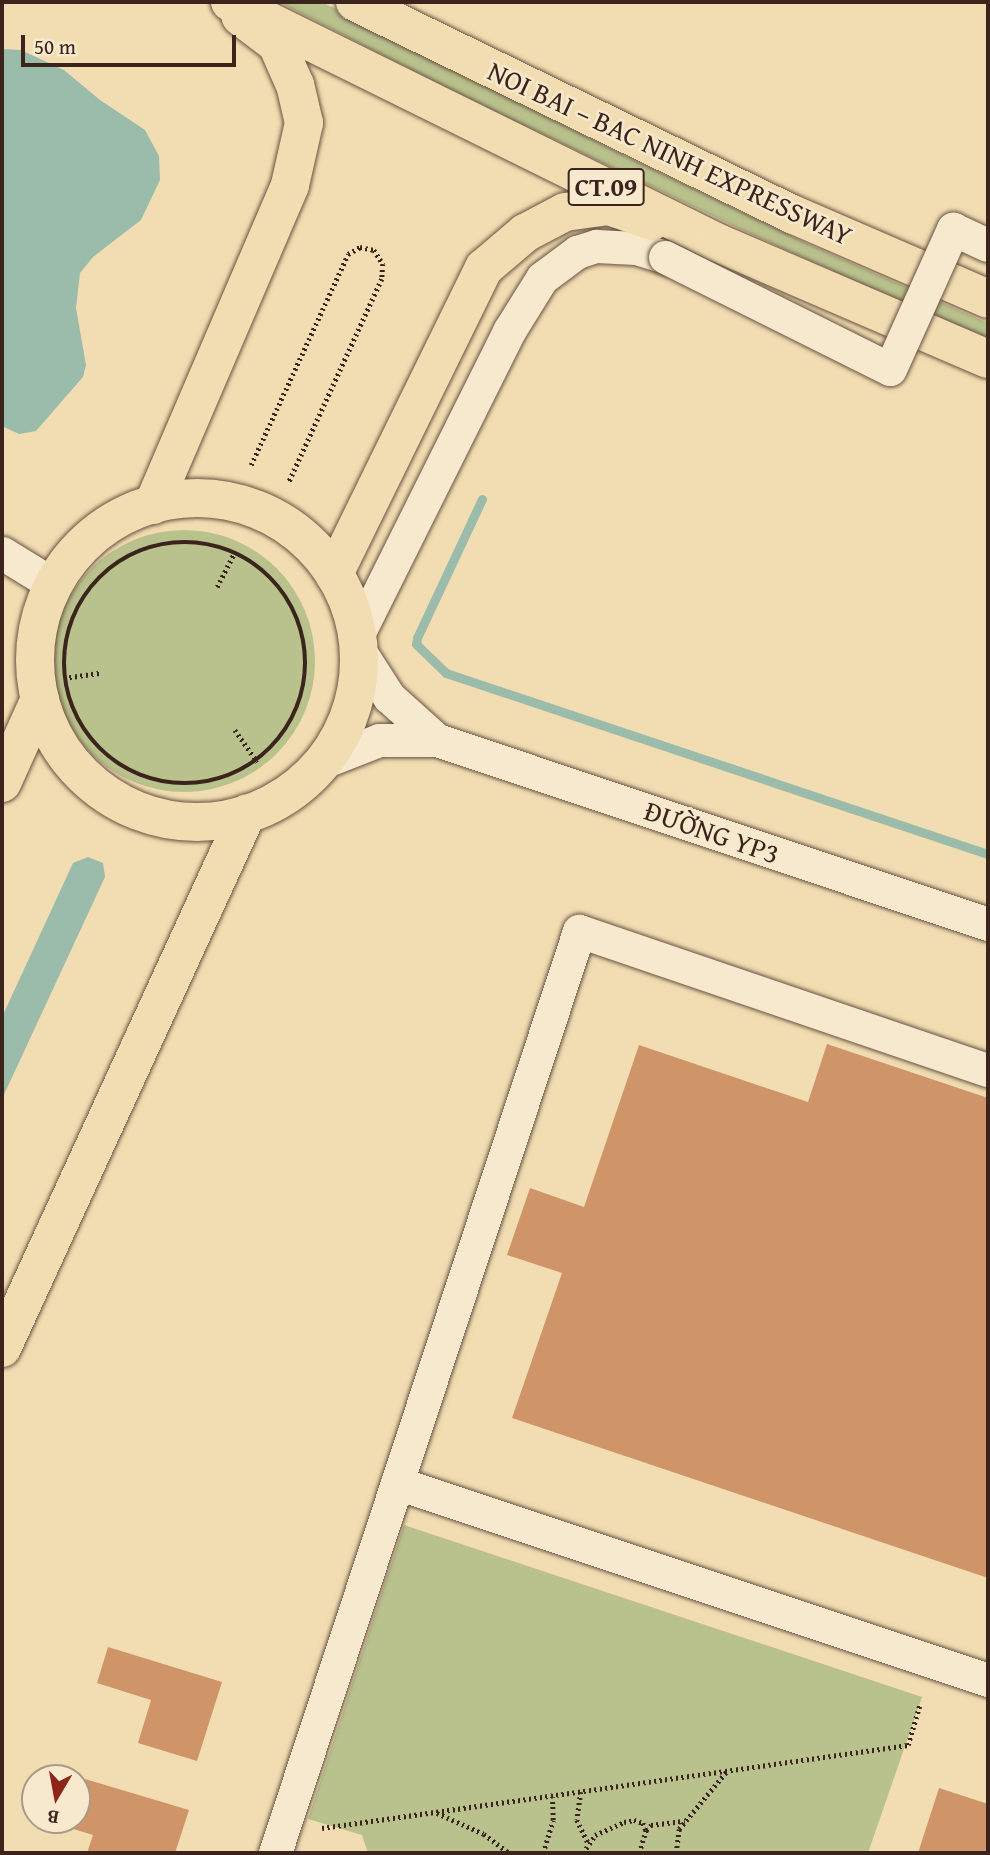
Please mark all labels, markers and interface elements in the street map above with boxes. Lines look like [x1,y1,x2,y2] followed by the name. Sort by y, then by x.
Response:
[24,21,240,65] scale bar
[34,31,76,62] text: 50 m
[482,54,858,252] street label: NOI BAI – BAC NINH EXPRESSWAY
[568,164,644,210] road number: CT.09
[640,793,784,871] street label: ĐƯỜNG YP3
[21,1764,91,1834] north arrow
[44,1803,61,1833] text: B

